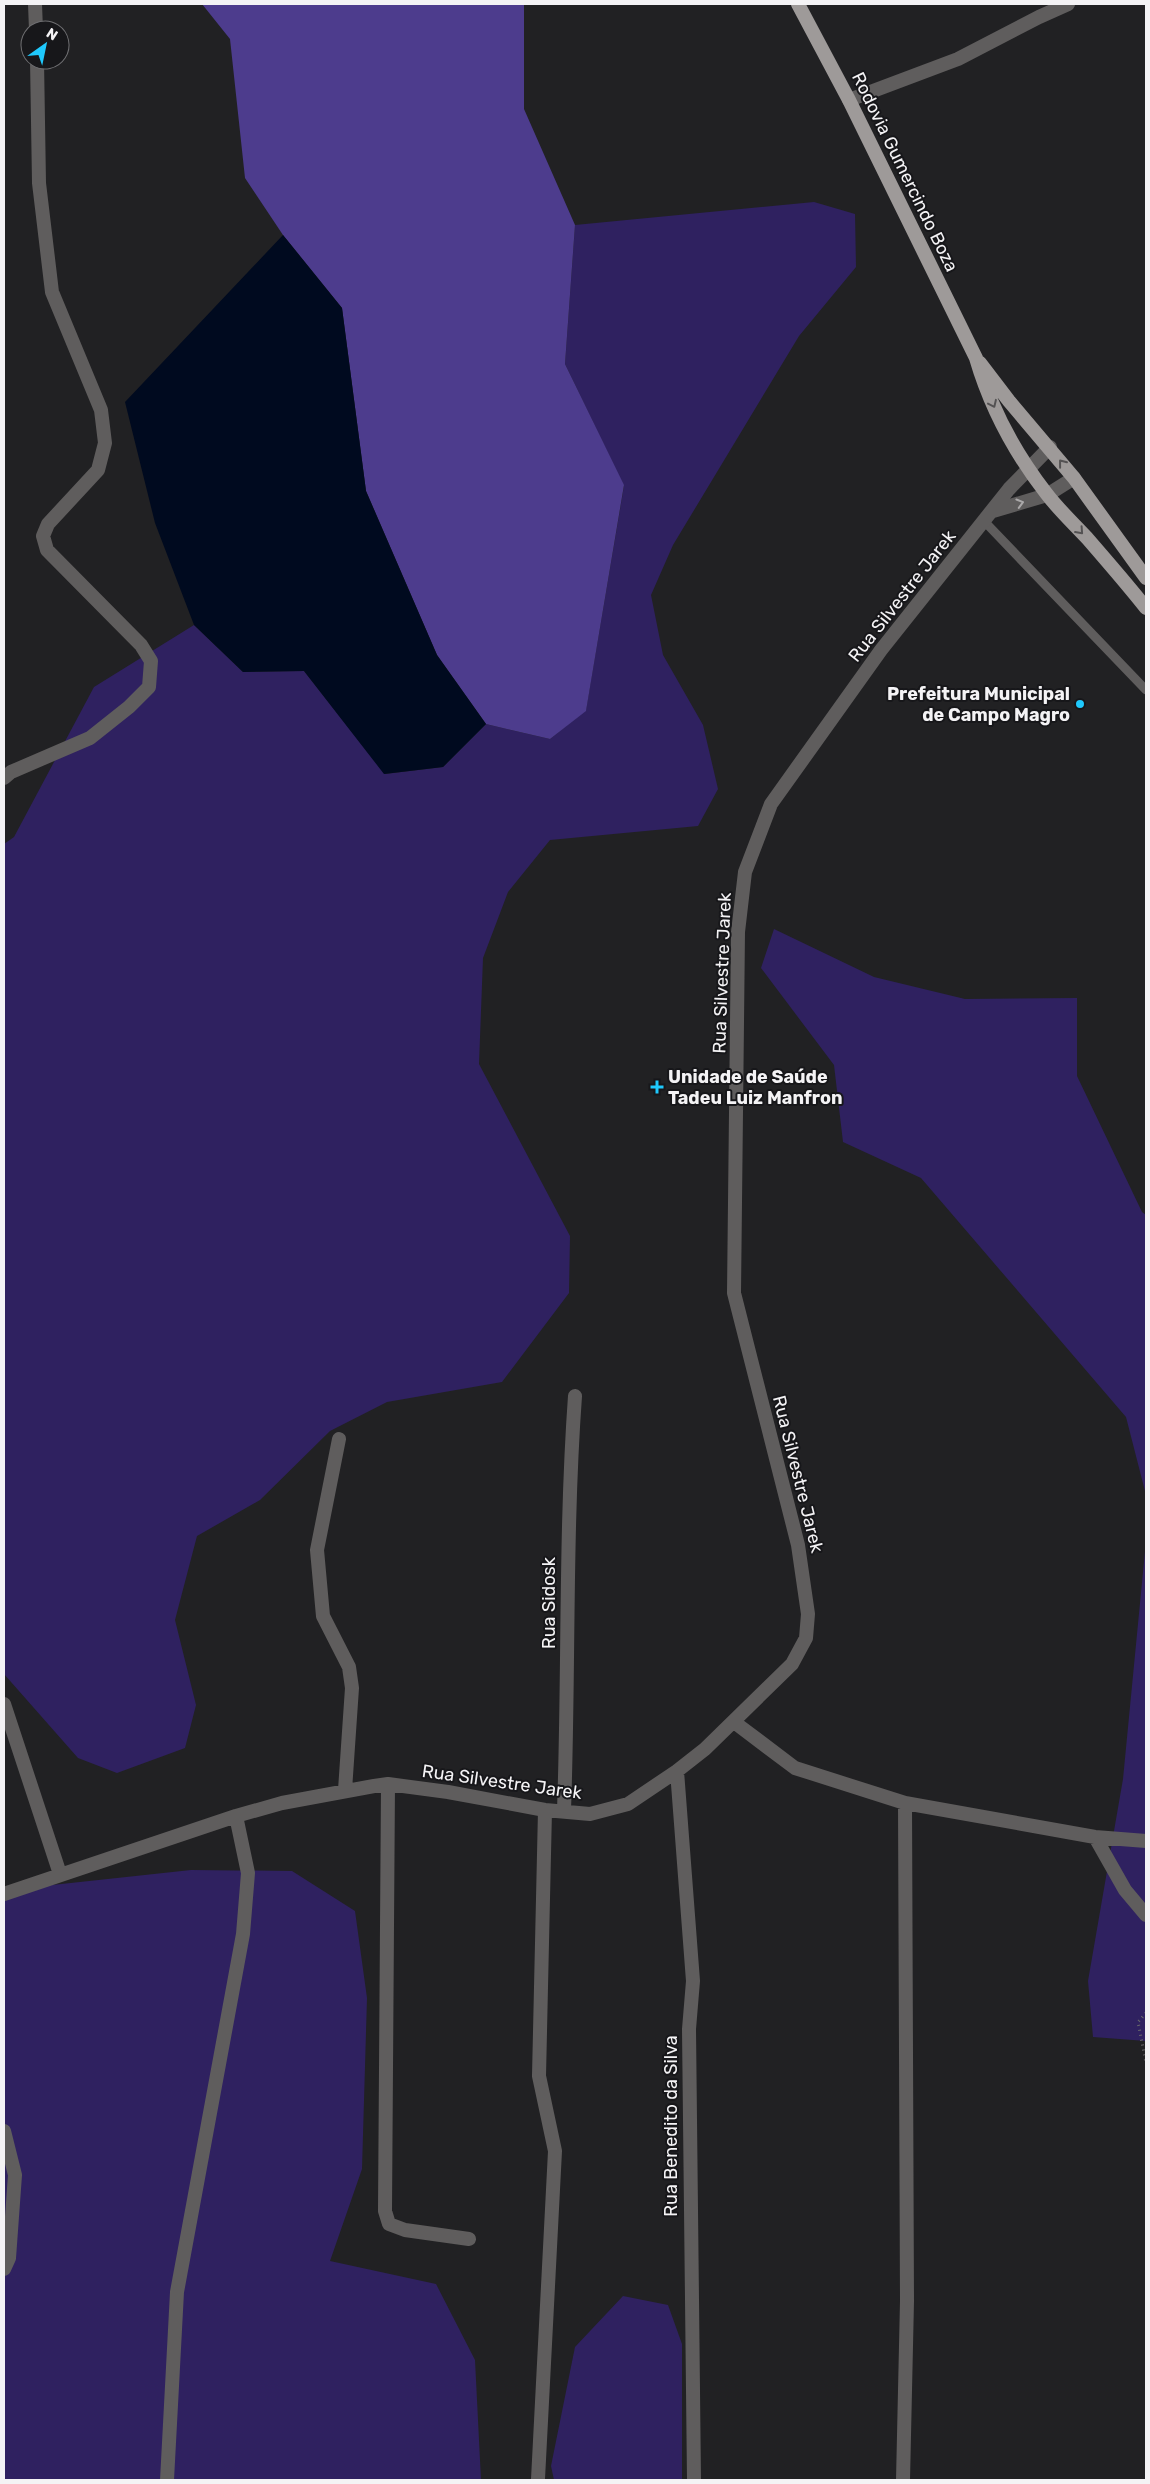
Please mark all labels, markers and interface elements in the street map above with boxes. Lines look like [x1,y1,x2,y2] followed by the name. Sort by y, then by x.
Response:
[20,20,70,70] north arrow
[43,25,61,44] text: N
[847,69,963,275] street label: Rodovia Gumercindo Boza
[986,399,997,408] one-way arrow
[1058,459,1067,468] one-way arrow
[1015,498,1023,508] one-way arrow
[844,525,961,666] street label: Rua Silvestre Jarek
[1074,526,1083,535] one-way arrow
[887,683,1070,726] place label: Prefeitura Municipal de Campo Magro
[1074,698,1086,710] marker: Prefeitura Municipal de Campo Magro
[708,891,736,1054] street label: Rua Silvestre Jarek
[668,1066,843,1109] place label: Unidade de Saúde Tadeu Luiz Manfron
[650,1080,664,1094] marker: Unidade de Saúde Tadeu Luiz Manfron
[768,1393,828,1556] street label: Rua Silvestre Jarek
[538,1556,560,1649] street label: Rua Sidosk
[421,1760,584,1804] street label: Rua Silvestre Jarek
[660,2035,682,2217] street label: Rua Benedito da Silva

